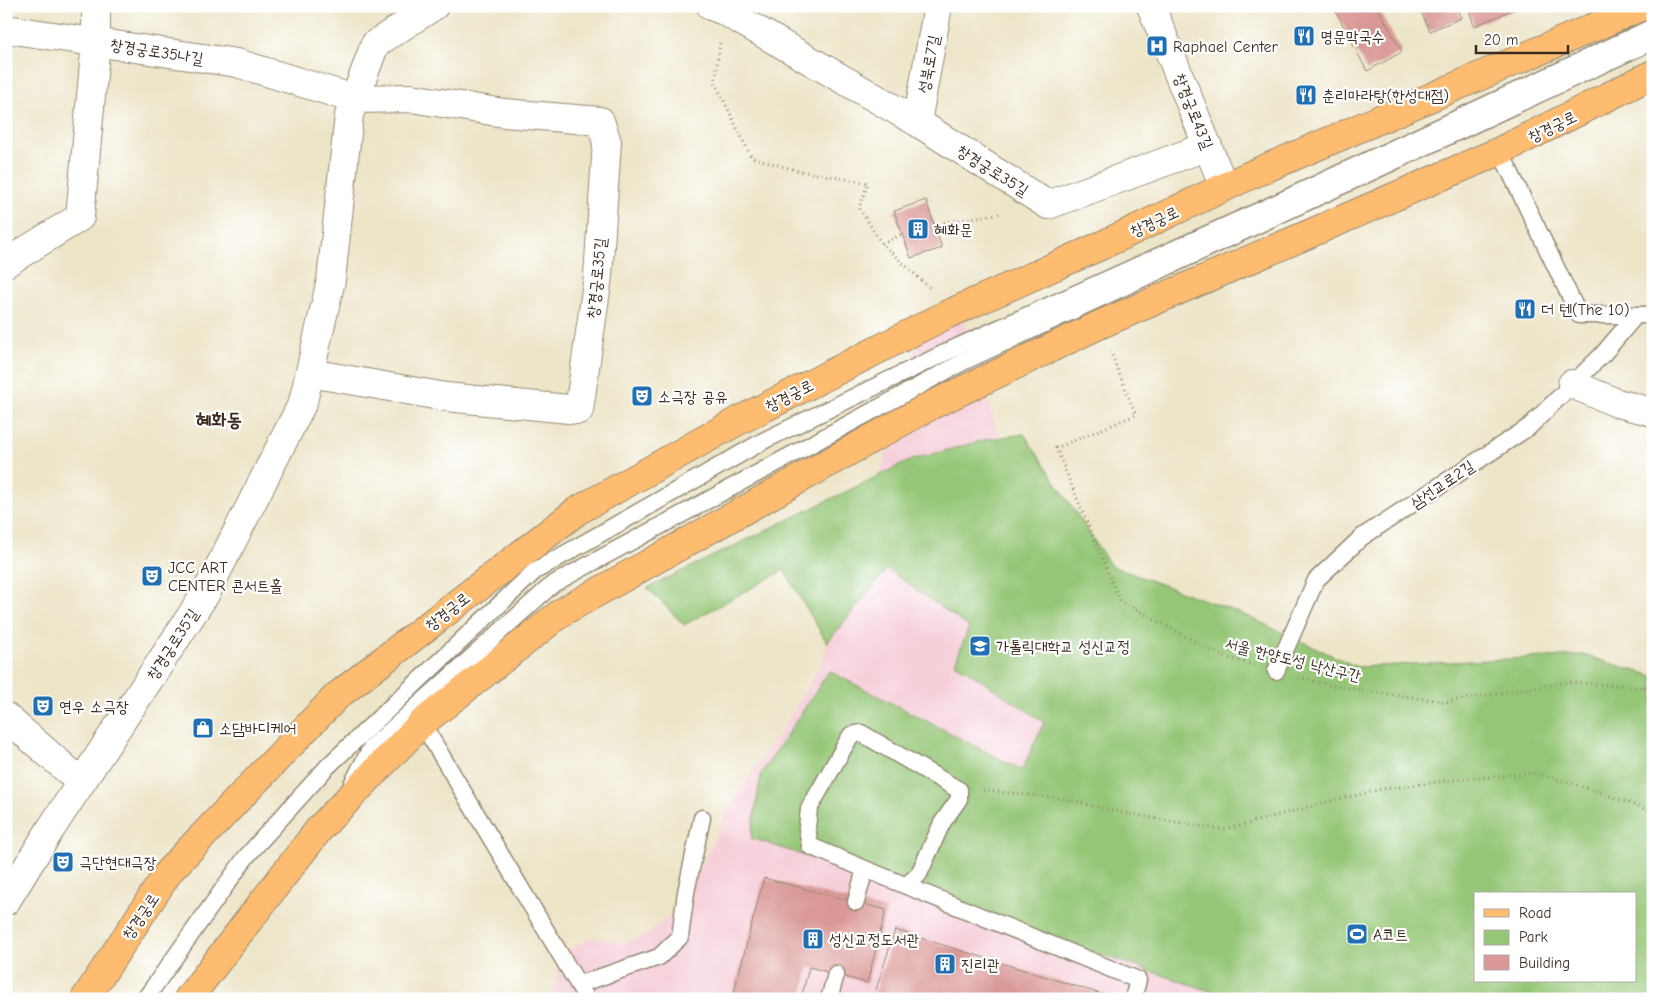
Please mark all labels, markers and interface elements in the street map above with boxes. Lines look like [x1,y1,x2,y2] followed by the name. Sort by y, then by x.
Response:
[1476,22,1569,54] scale bar
[1292,24,1316,48] restaurant icon: 명문막국수
[1320,28,1385,46] place label: 명문막국수
[1484,31,1518,49] text: 20 m
[915,33,943,95] street label: 성북로7길
[1145,34,1169,58] hospital icon: Raphael Center
[109,36,205,68] street label: 창경궁로35나길
[1173,38,1279,56] place label: Raphael Center
[1170,71,1216,152] street label: 창경궁로43길
[1294,83,1318,107] restaurant icon: 춘리마라탕(한성대점)
[1322,87,1449,105] place label: 춘리마라탕(한성대점)
[1525,108,1580,146] street label: 창경궁로
[953,142,1032,200] street label: 창경궁로35길
[1127,203,1182,241] street label: 창경궁로
[906,217,930,241] building icon: 혜화문
[934,221,973,239] place label: 혜화문
[584,237,610,319] street label: 창경궁로35길
[1513,297,1537,321] restaurant icon: 더 텐(The 10)
[1541,301,1630,319] place label: 더 텐(The 10)
[762,376,816,416] street label: 창경궁로
[630,384,654,408] theatre icon: 소극장 공유
[658,388,728,406] place label: 소극장 공유
[195,409,242,431] district label: 혜화동
[1407,457,1478,513] street label: 삼선교로2길
[168,559,283,595] place label: JCC ART CENTER 콘서트홀
[140,564,164,588] theatre icon: JCC ART CENTER 콘서트홀
[422,589,473,635] street label: 창경궁로
[143,606,203,683] street label: 창경궁로35길
[968,634,992,658] school or university icon: 가톨릭대학교 성신교정
[1223,634,1363,686] street label: 서울 한양도성 낙산구간
[996,638,1130,656] place label: 가톨릭대학교 성신교정
[31,694,55,718] theatre icon: 연우 소극장
[59,698,129,716] place label: 연우 소극장
[191,716,215,740] shop icon: 소담바디케어
[219,720,296,738] place label: 소담바디케어
[51,850,75,874] theatre icon: 극단현대극장
[79,854,156,872] place label: 극단현대극장
[119,890,163,943] street label: 창경궁로
[1474,892,1636,982] legend
[1519,904,1551,922] text: Road
[1345,922,1369,946] sports icon: A코트
[1373,926,1408,944] place label: A코트
[801,927,825,951] building icon: 성신교정도서관
[1519,928,1548,946] text: Park
[829,931,919,949] place label: 성신교정도서관
[933,952,957,976] building icon: 진리관
[1519,954,1570,972] text: Building
[961,956,1000,974] place label: 진리관

